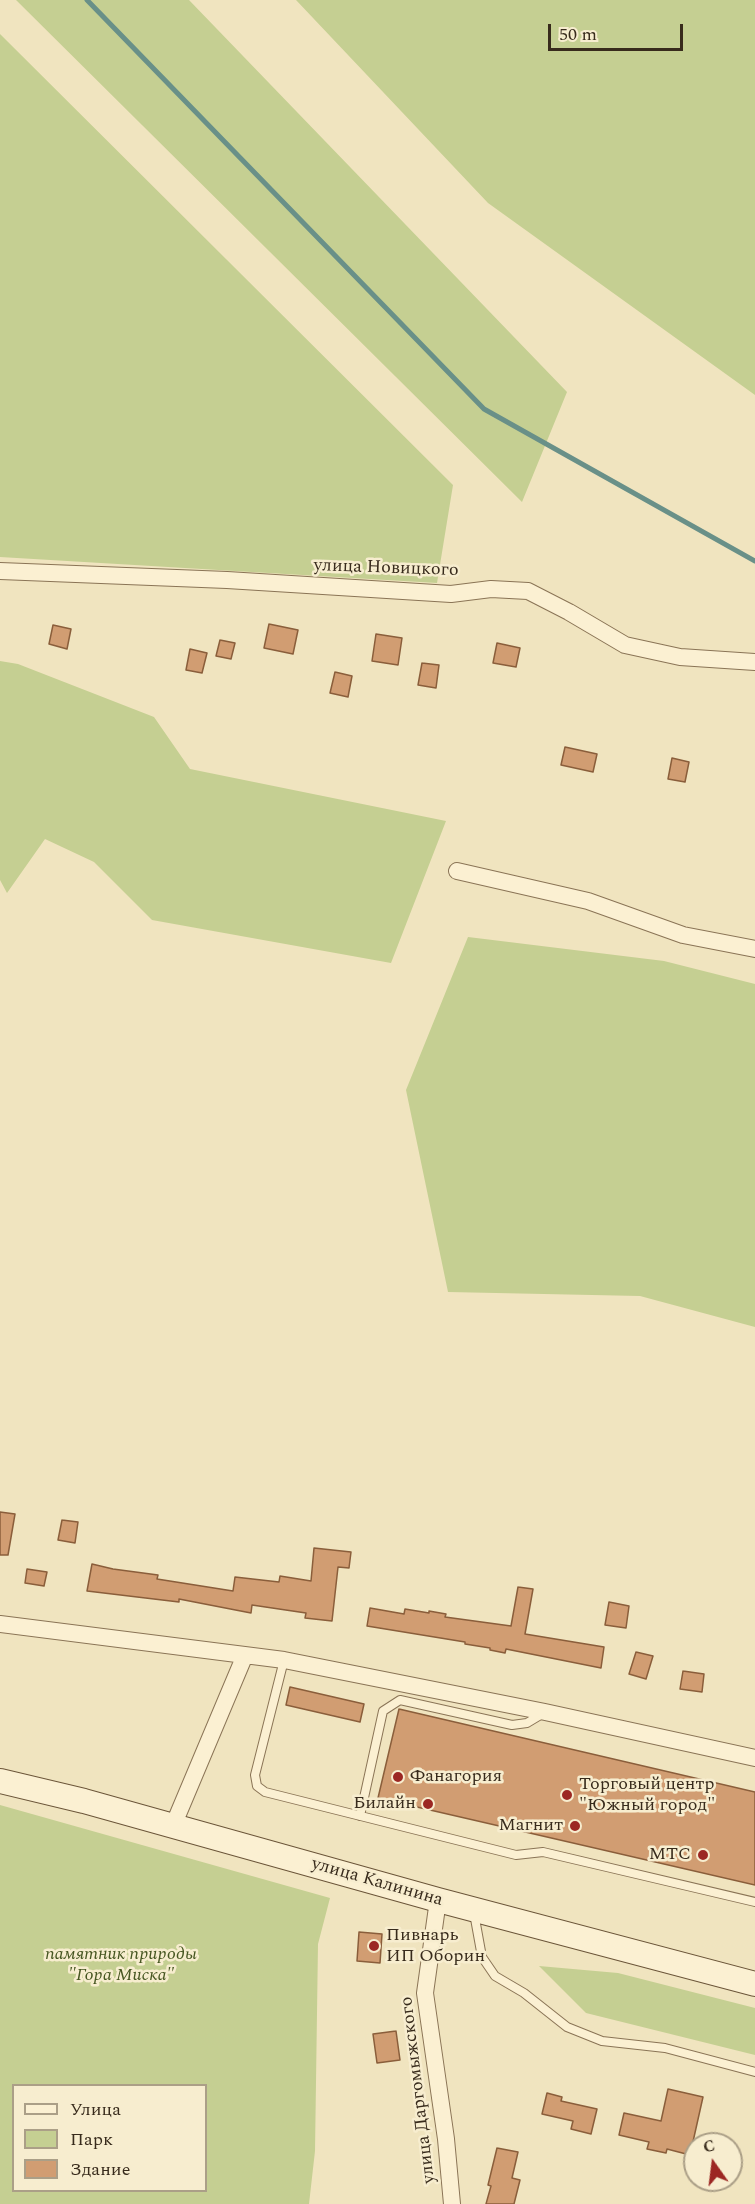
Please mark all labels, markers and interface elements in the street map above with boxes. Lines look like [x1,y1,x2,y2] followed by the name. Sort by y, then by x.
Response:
[551,12,686,50] scale bar
[559,21,597,48] text: 50 m
[313,556,459,582] street label: улица Новицкого
[410,1766,502,1788] place label: Фанагория
[391,1770,405,1784] marker: Фанагория
[579,1774,715,1816] place label: Торговый центр "Южный город"
[560,1788,574,1802] marker: Торговый центр "Южный город"
[353,1793,416,1815] place label: Билайн
[421,1797,435,1811] marker: Билайн
[498,1815,563,1837] place label: Магнит
[568,1819,582,1833] marker: Магнит
[649,1844,691,1866] place label: МТС
[696,1848,710,1862] marker: МТС
[309,1854,445,1912] street label: улица Калинина
[386,1925,485,1968] place label: Пивнарь ИП Оборин
[367,1939,381,1953] marker: Пивнарь ИП Оборин
[45,1944,197,1986] park label: памятник природы "Гора Миска"
[397,1995,441,2185] street label: улица Даргомыжского
[12,2084,207,2192] legend
[70,2096,121,2123] text: Улица
[70,2126,113,2153] text: Парк
[683,2132,743,2192] north arrow
[701,2133,718,2159] text: С
[70,2156,130,2183] text: Здание

